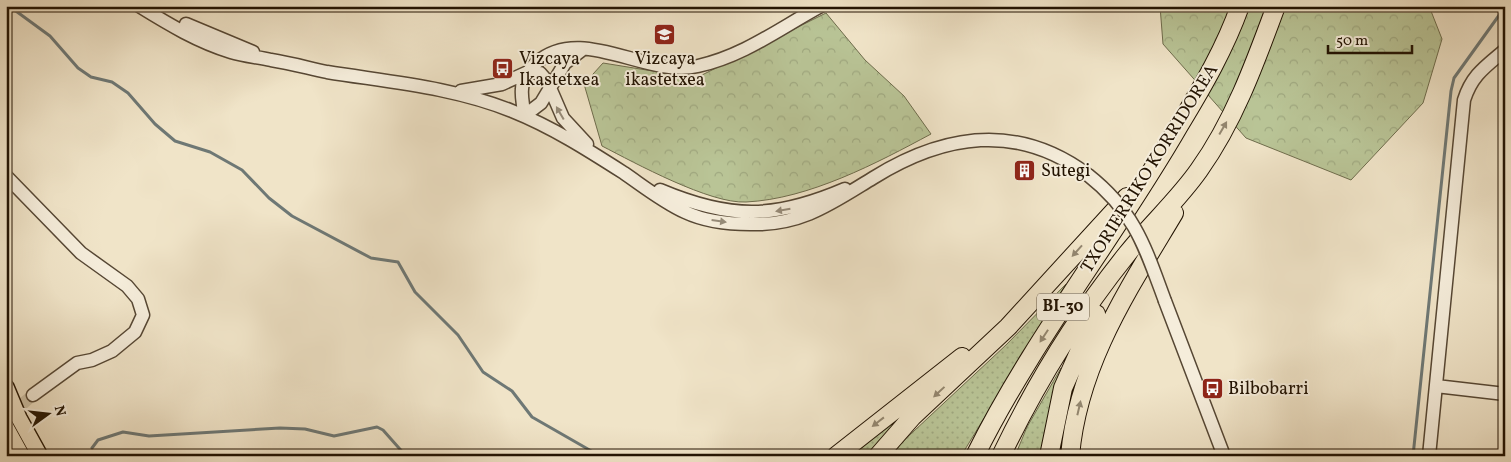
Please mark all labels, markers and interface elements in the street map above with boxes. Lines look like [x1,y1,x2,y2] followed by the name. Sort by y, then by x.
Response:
[653,22,677,46] school or university icon: Vizcaya ikastetxea
[1328,22,1412,54] scale bar
[1336,31,1368,52] text: 50 m
[519,47,599,93] place label: Vizcaya Ikastetxea
[625,47,705,93] place label: Vizcaya ikastetxea
[491,57,515,81] bus stop icon: Vizcaya Ikastetxea
[1075,59,1225,278] street label: TXORIERRIKO KORRIDOREA
[556,107,565,120] one-way arrow
[1219,121,1228,134] one-way arrow
[1013,159,1037,183] building icon: Sutegi
[1041,159,1090,184] place label: Sutegi
[775,206,791,214] one-way arrow
[711,217,727,225] one-way arrow
[1072,244,1083,257] one-way arrow
[1037,294,1089,320] road number: BI-30
[1039,329,1049,342] one-way arrow
[1200,377,1224,401] bus stop icon: Bilbobarri
[1228,377,1309,402] place label: Bilbobarri
[934,386,946,398] one-way arrow
[22,390,72,440] north arrow
[1075,400,1083,415] one-way arrow
[49,404,70,418] text: N
[872,417,885,427] one-way arrow

